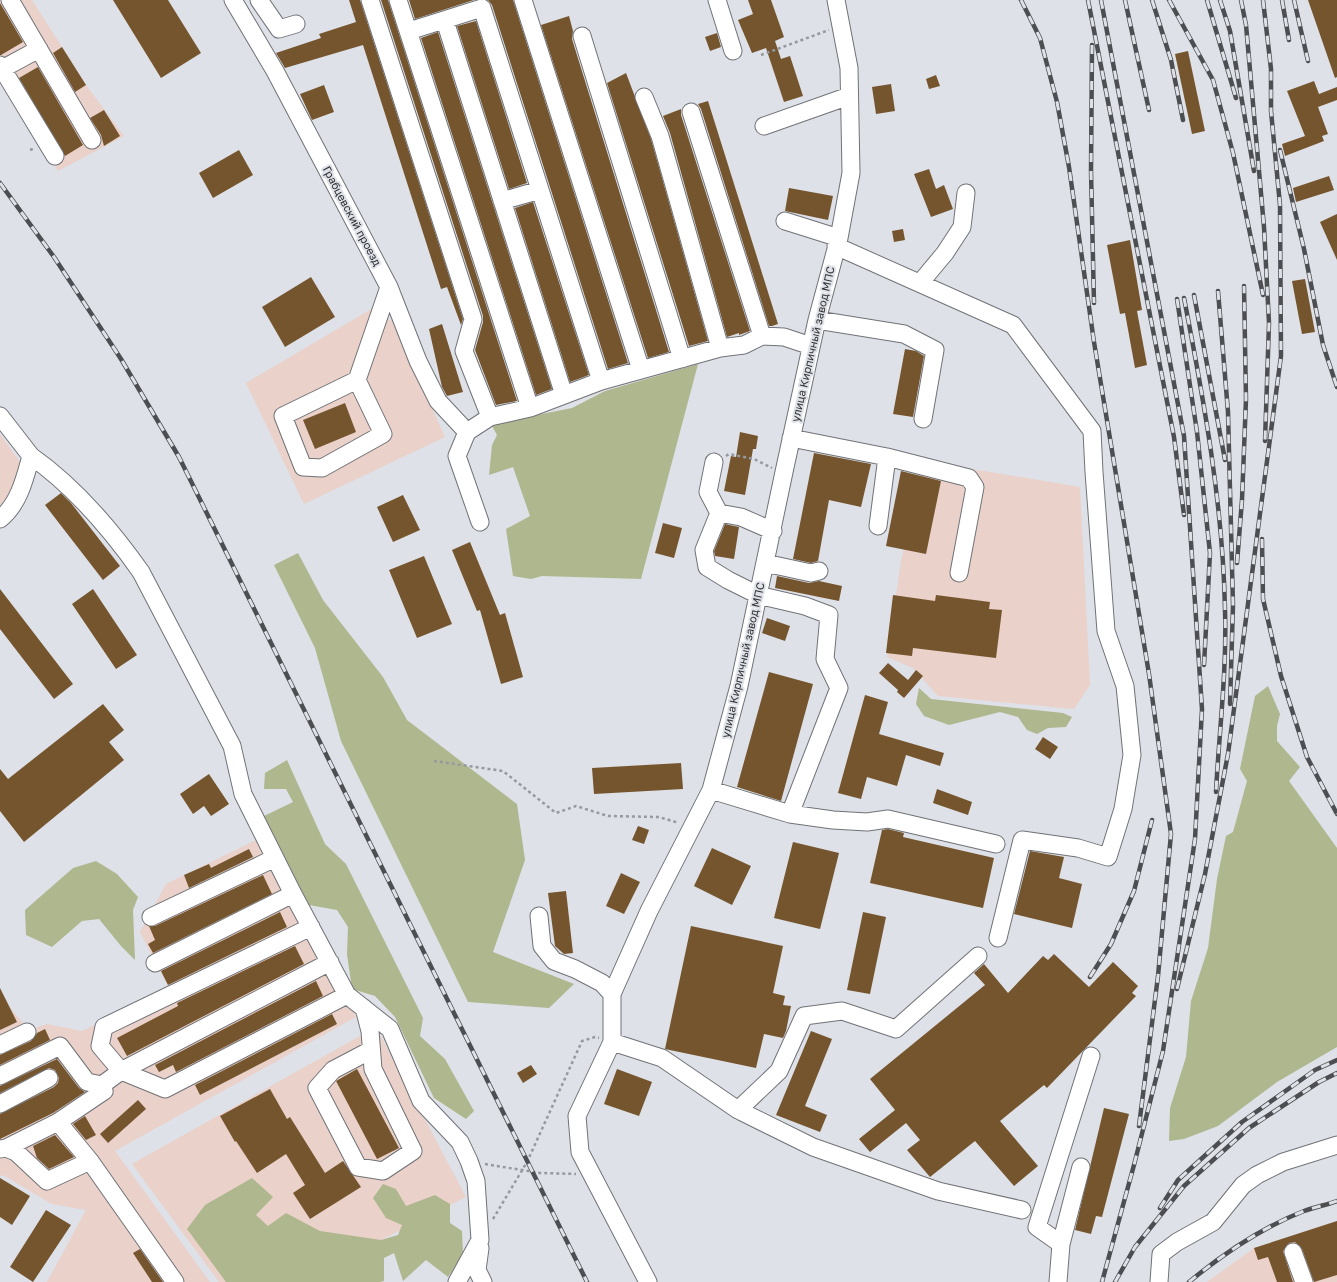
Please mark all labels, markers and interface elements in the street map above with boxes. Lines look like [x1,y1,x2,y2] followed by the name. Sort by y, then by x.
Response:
[321,164,384,268] street label: Грабцевский проезд
[788,265,837,423] street label: улица Кирпичный завод МПС
[718,581,767,739] street label: улица Кирпичный завод МПС

